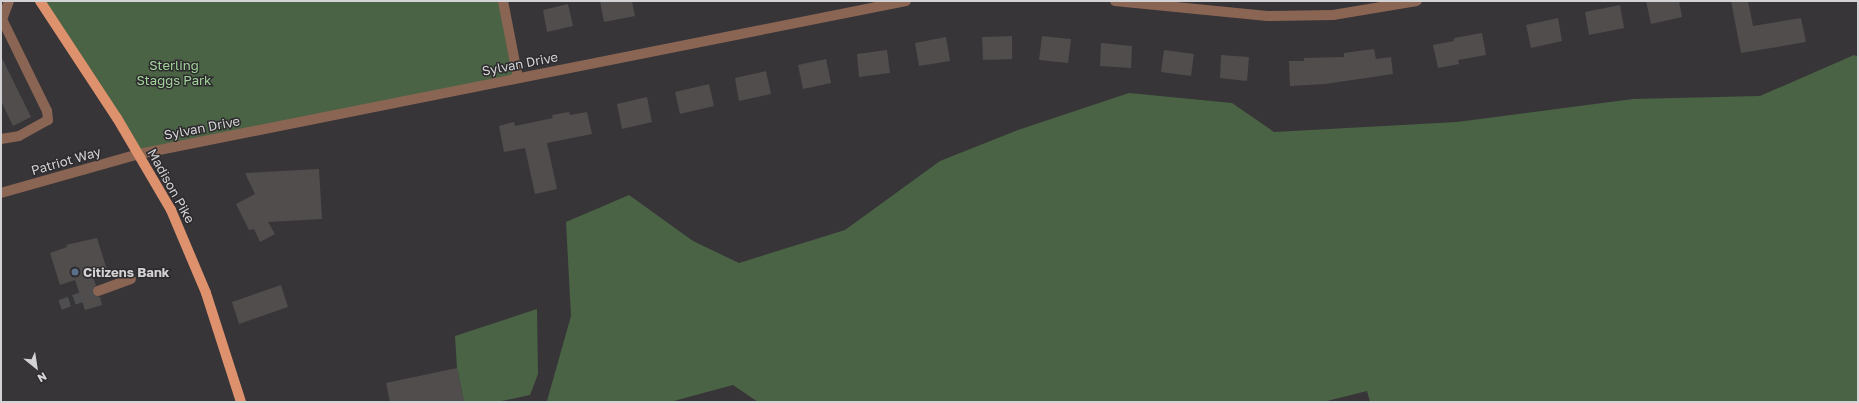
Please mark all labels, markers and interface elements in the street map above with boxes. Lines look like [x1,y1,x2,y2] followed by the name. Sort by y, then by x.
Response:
[481,49,559,79] street label: Sylvan Drive
[137,58,211,89] park label: Sterling Staggs Park
[163,113,241,143] street label: Sylvan Drive
[29,144,103,178] street label: Patriot Way
[144,146,198,226] street label: Madison Pike
[83,264,169,280] place label: Citizens Bank
[70,267,80,277] marker: Citizens Bank
[16,347,56,387] north arrow
[35,370,49,386] text: N

